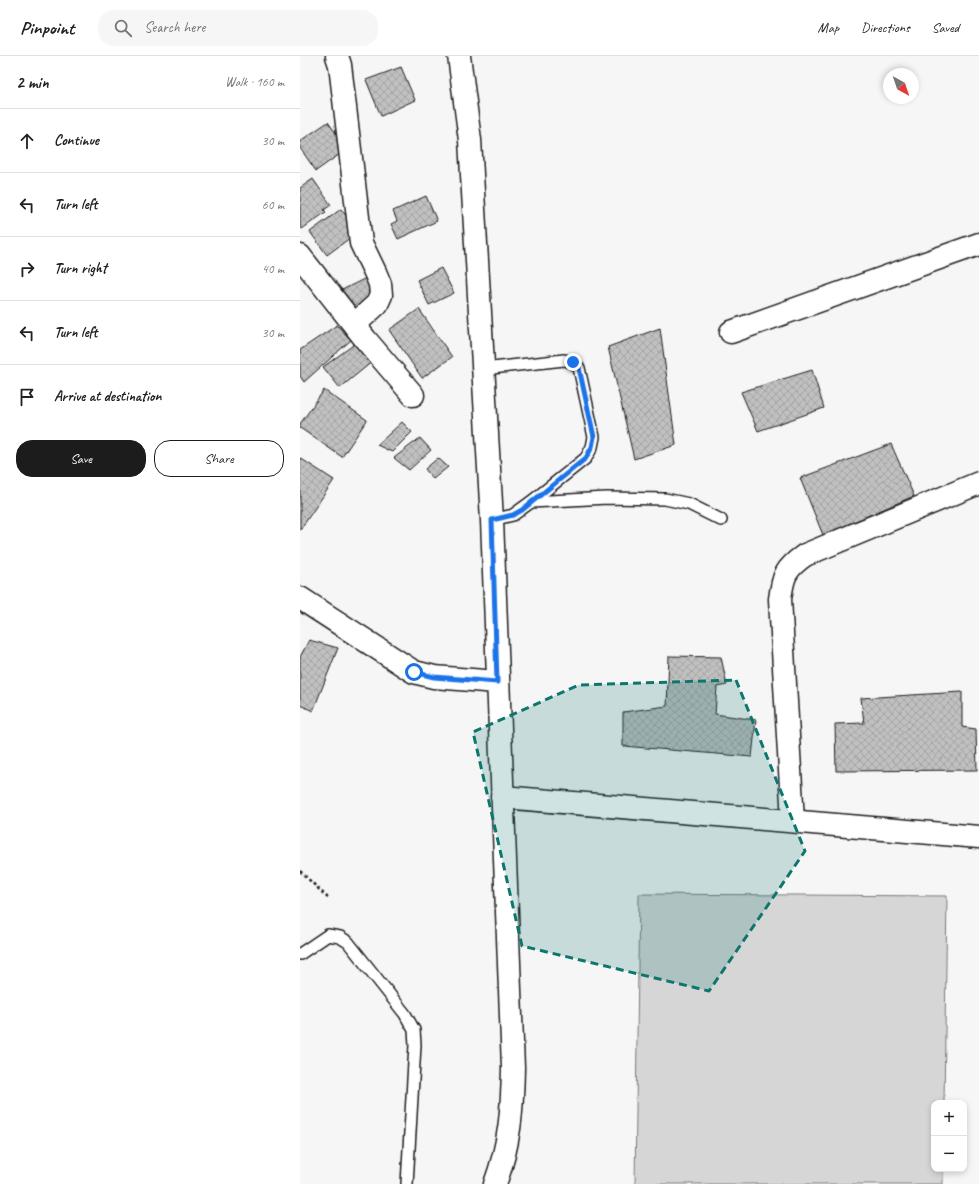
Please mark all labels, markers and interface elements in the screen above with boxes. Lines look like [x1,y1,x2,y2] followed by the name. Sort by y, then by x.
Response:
[98,10,378,46] search box
[20,16,74,40] text: Pinpoint
[112,17,134,39] icon: search
[144,18,205,37] text: Search here
[818,19,839,36] text: Map
[861,19,910,36] text: Directions
[932,19,959,36] text: Saved
[883,68,919,104] north arrow
[16,72,49,93] text: 2 min
[225,74,284,90] text: Walk · 160 m
[16,130,38,152] icon: ahead
[54,131,99,150] text: Continue
[262,133,284,149] text: 30 m
[16,194,38,216] icon: left
[54,195,97,214] text: Turn left
[262,197,284,213] text: 60 m
[16,258,38,280] icon: right
[54,259,107,278] text: Turn right
[262,261,284,277] text: 40 m
[16,322,38,344] icon: left
[54,323,97,342] text: Turn left
[262,325,284,341] text: 30 m
[564,353,582,371] route end
[16,386,38,408] icon: arrive
[54,387,161,406] text: Arrive at destination
[16,440,146,477] button: Save
[154,440,284,477] button: Share
[405,663,423,681] route start
[931,1100,967,1172] map controls
[931,1100,967,1136] button: +
[931,1136,967,1172] button: −

